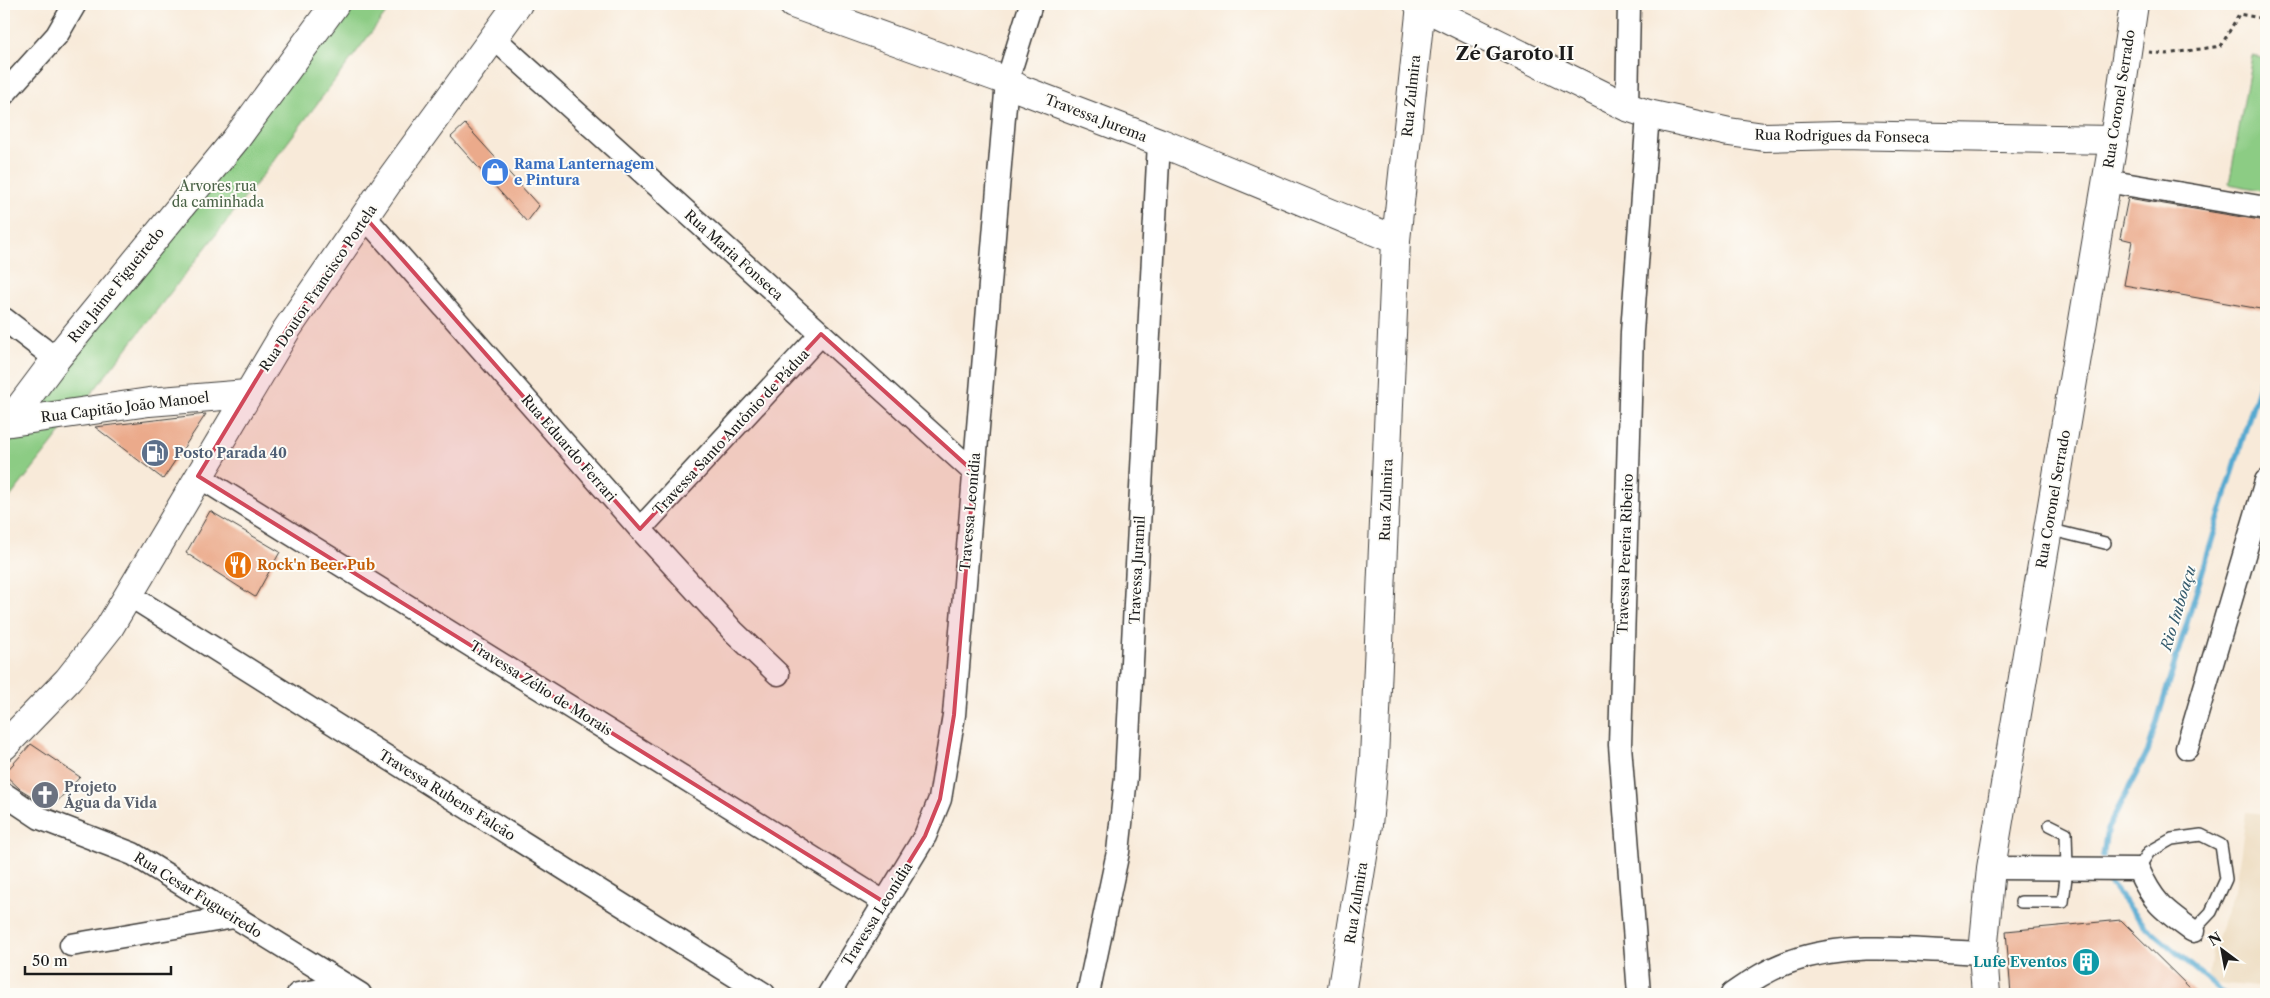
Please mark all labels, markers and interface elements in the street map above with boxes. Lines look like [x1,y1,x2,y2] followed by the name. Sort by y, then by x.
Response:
[2099,28,2139,170] street label: Rua Coronel Serrado
[1456,42,1574,65] district label: Zé Garoto II
[1398,53,1424,138] street label: Rua Zulmira
[1042,90,1150,146] street label: Travessa Jurema
[1754,125,1930,147] street label: Rua Rodrigues da Fonseca
[514,155,655,189] place label: Rama Lanternagem e Pintura
[480,157,510,187] shop icon: Rama Lanternagem e Pintura
[172,177,265,211] park label: Arvores rua da caminhada
[255,201,381,375] street label: Rua Doutor Francisco Portela
[681,206,788,305] street label: Rua Maria Fonseca
[64,224,168,346] street label: Rua Jaime Figueiredo
[649,345,813,519] street label: Travessa Santo Antônio de Pádua
[40,388,210,426] street label: Rua Capitão João Manoel
[518,391,620,505] street label: Rua Eduardo Ferrari
[2032,428,2074,570] street label: Rua Coronel Serrado
[140,438,170,468] fuel station icon: Posto Parada 40
[174,444,287,462] place label: Posto Parada 40
[956,451,984,572] street label: Travessa Leonídia
[1376,458,1396,542] street label: Rua Zulmira
[1613,473,1637,635] street label: Travessa Pereira Ribeiro
[1125,515,1149,625] street label: Travessa Juramil
[223,550,253,580] restaurant icon: Rock'n Beer Pub
[257,556,375,574] place label: Rock'n Beer Pub
[2156,563,2200,654] water label: Rio Imboaçu
[466,637,616,739] street label: Travessa Zélio de Morais
[375,746,519,844] street label: Travessa Rubens Falcão
[63,778,158,812] place label: Projeto Água da Vida
[30,780,60,810] church icon: Projeto Água da Vida
[131,848,265,942] street label: Rua Cesar Fugueiredo
[838,858,917,969] street label: Travessa Leonídia
[1341,860,1371,945] street label: Rua Zulmira
[2198,926,2248,976] north arrow
[2205,928,2225,950] text: N
[25,943,171,975] scale bar
[2071,947,2101,977] building icon: Lufe Eventos
[32,951,68,970] text: 50 m
[1973,953,2067,971] place label: Lufe Eventos

